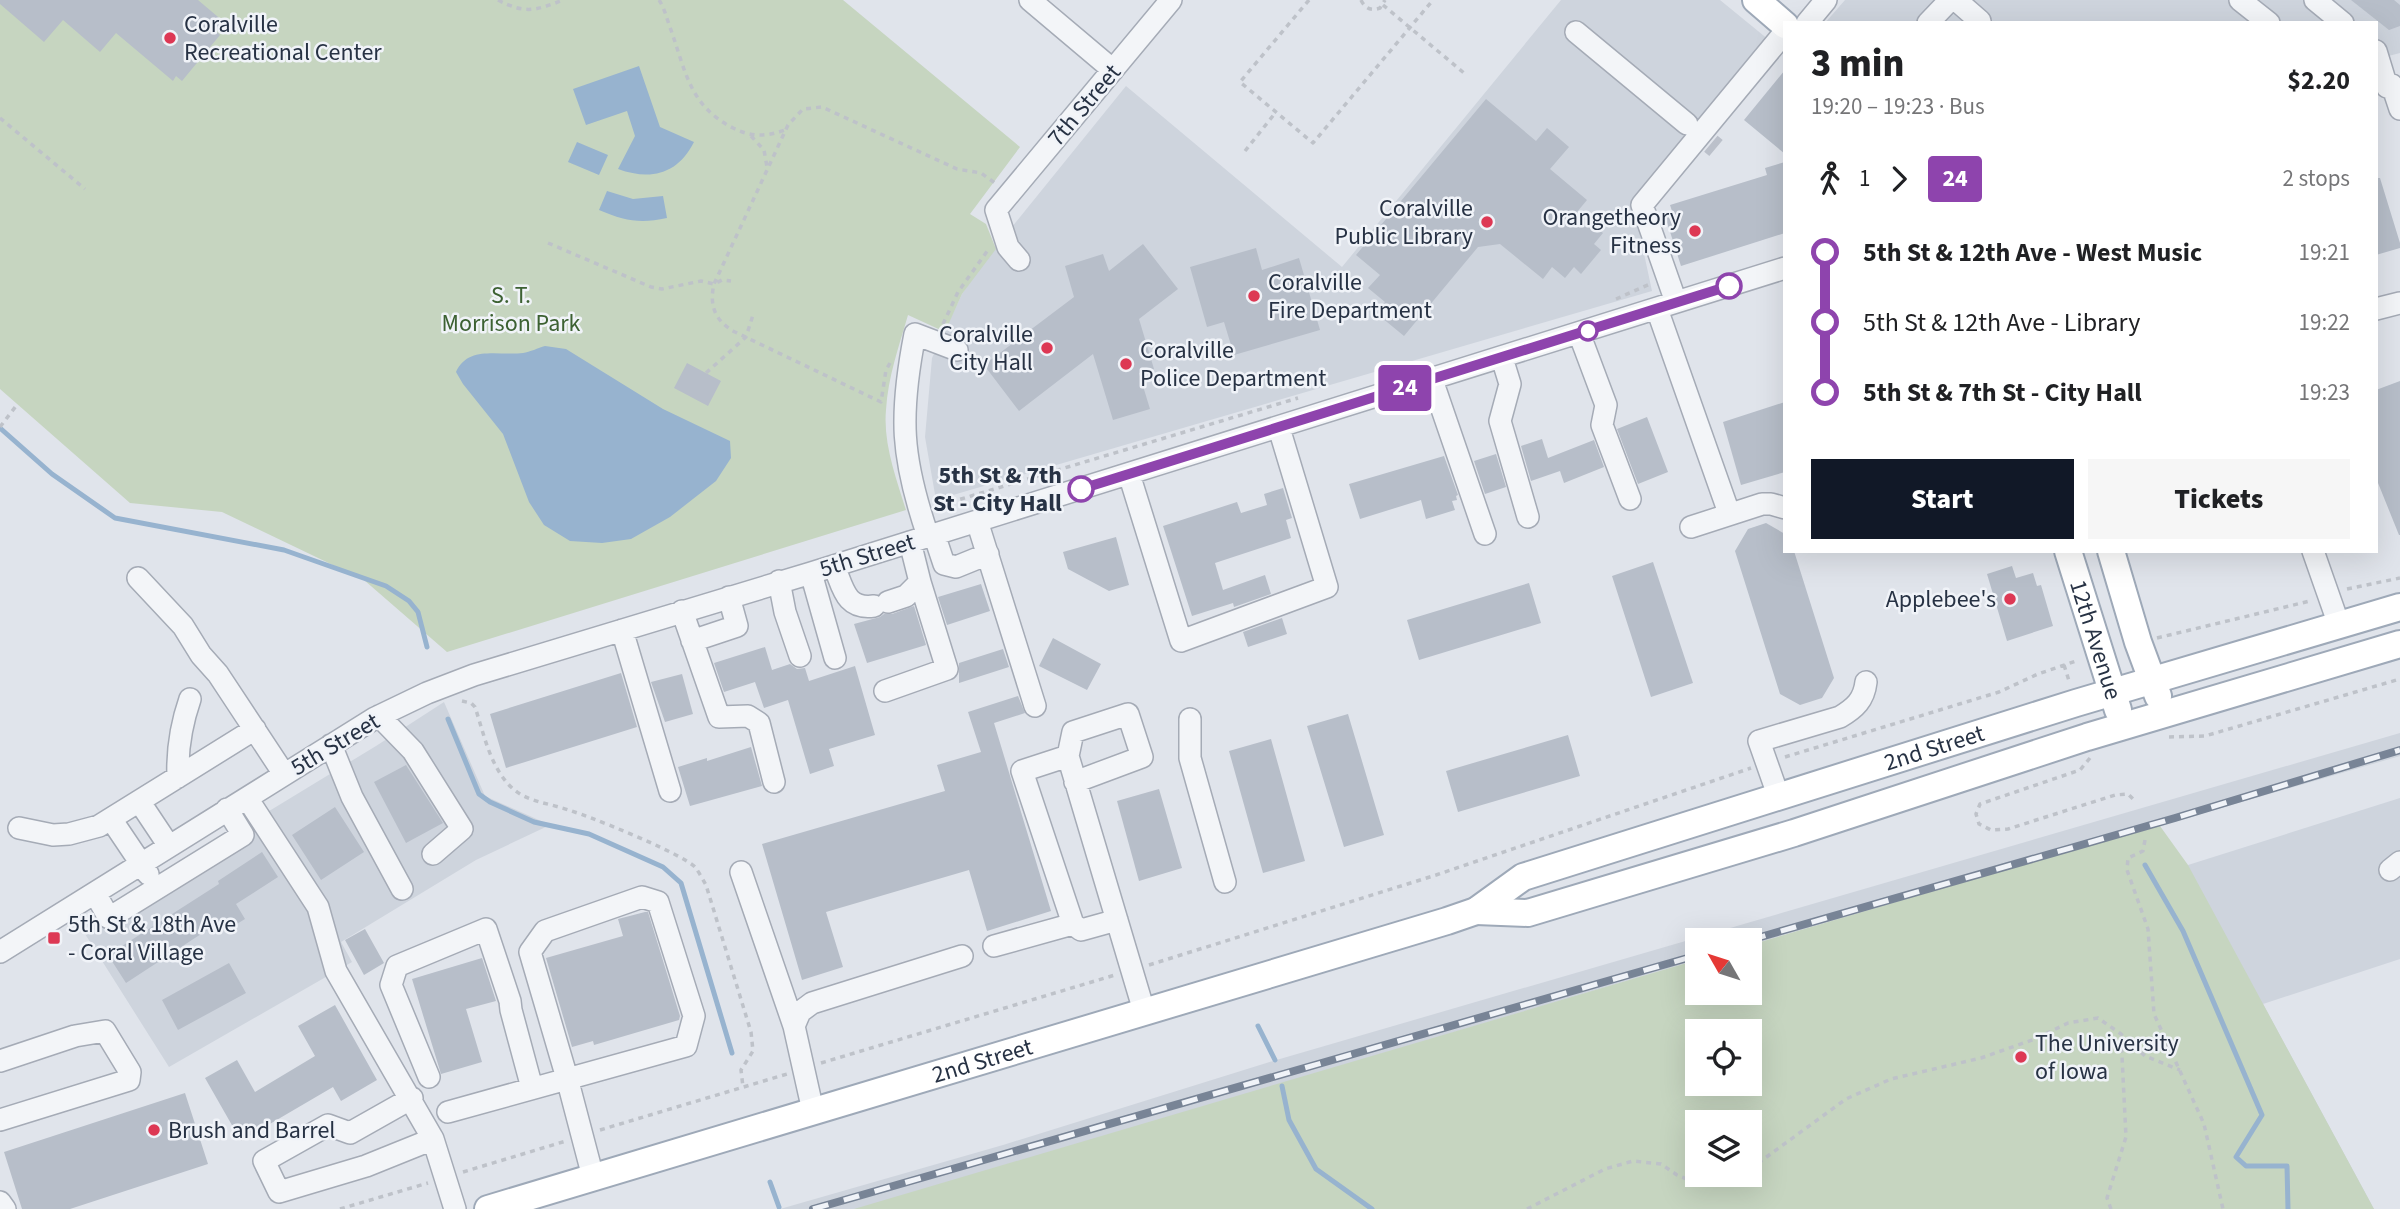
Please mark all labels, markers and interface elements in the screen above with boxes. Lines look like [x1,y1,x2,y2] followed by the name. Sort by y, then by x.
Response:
[184,7,382,70] place label: Coralville Recreational Center
[162,30,178,46] marker: Coralville Recreational Center
[1811,37,1904,91] text: 3 min
[1039,57,1129,154] street label: 7th Street
[2287,62,2350,99] text: $2.20
[1811,90,1985,123] text: 19:20 – 19:23 · Bus
[1811,160,1849,198] icon: walk
[1880,160,1918,198] icon: forward
[1942,161,1968,196] text: 24
[1859,162,1870,195] text: 1
[2283,162,2350,195] text: 2 stops
[1334,191,1473,254] place label: Coralville Public Library
[1542,200,1681,263] place label: Orangetheory Fitness
[1479,214,1495,230] marker: Coralville Public Library
[1687,223,1703,239] marker: Orangetheory Fitness
[1863,234,2202,271] text: 5th St & 12th Ave - West Music
[2299,236,2350,269] text: 19:21
[1268,265,1432,328] place label: Coralville Fire Department
[1716,273,1742,299] unlabelled marker
[442,278,581,341] park label: S. T. Morrison Park
[1246,288,1262,304] marker: Coralville Fire Department
[1863,304,2140,341] text: 5th St & 12th Ave - Library
[2299,306,2350,339] text: 19:22
[939,317,1033,380] place label: Coralville City Hall
[1578,321,1598,341] unlabelled marker
[1140,333,1326,396] place label: Coralville Police Department
[1039,340,1055,356] marker: Coralville City Hall
[1118,356,1134,372] marker: Coralville Police Department
[1374,365,1436,411] line badge: 24
[1392,370,1418,405] text: 24
[1863,374,2142,411] text: 5th St & 7th St - City Hall
[2299,376,2350,409] text: 19:23
[933,458,1062,521] place label: 5th St & 7th St - City Hall
[1811,459,2074,539] button: Start
[2088,459,2350,539] button: Tickets
[1068,476,1094,502] marker: 5th St & 7th St - City Hall
[815,524,919,587] street label: 5th Street
[2060,576,2131,704] street label: 12th Avenue
[1886,582,1996,617] place label: Applebee's
[2002,591,2018,607] marker: Applebee's
[284,704,386,785] street label: 5th Street
[1880,716,1989,780] street label: 2nd Street
[68,907,236,970] place label: 5th St & 18th Ave - Coral Village
[1685,928,1762,1004] north arrow
[1685,928,1762,1187] map controls
[46,930,62,946] marker: 5th St & 18th Ave - Coral Village
[1685,1019,1762,1096] button: locate
[2035,1026,2179,1089] place label: The University of Iowa
[928,1029,1037,1093] street label: 2nd Street
[2013,1049,2029,1065] marker: The University of Iowa
[1685,1110,1762,1187] button: layers
[168,1113,335,1148] place label: Brush and Barrel
[146,1122,162,1138] marker: Brush and Barrel

